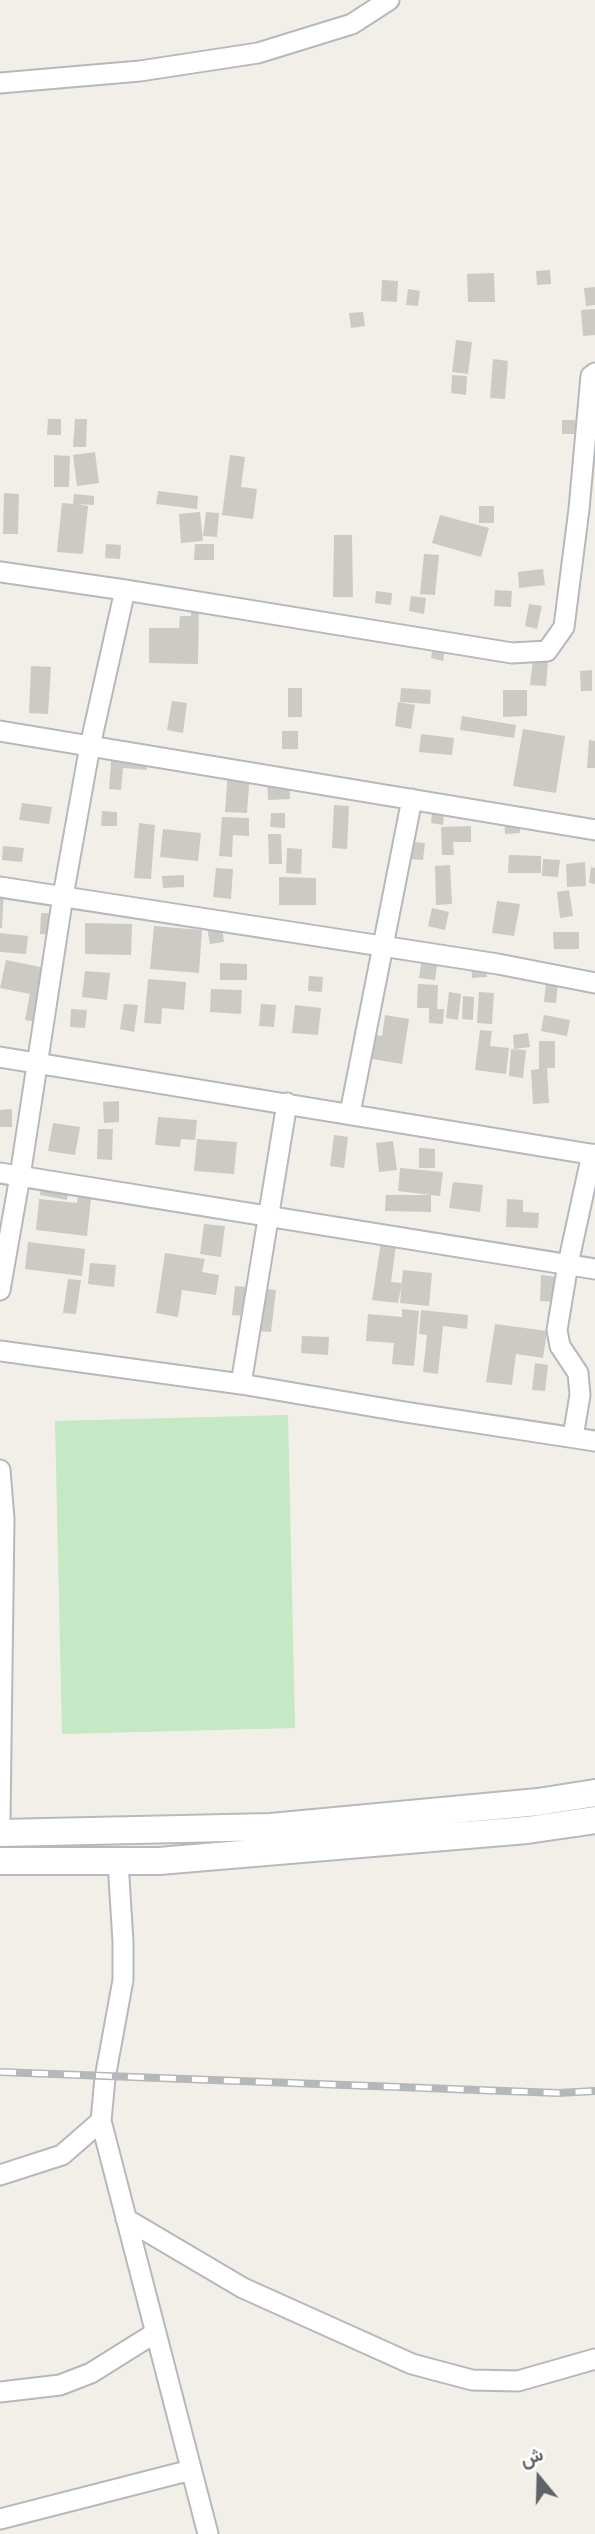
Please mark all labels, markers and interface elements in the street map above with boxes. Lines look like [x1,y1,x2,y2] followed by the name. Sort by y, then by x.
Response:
[504,2443,574,2513] north arrow
[517,2443,547,2472] text: ش

